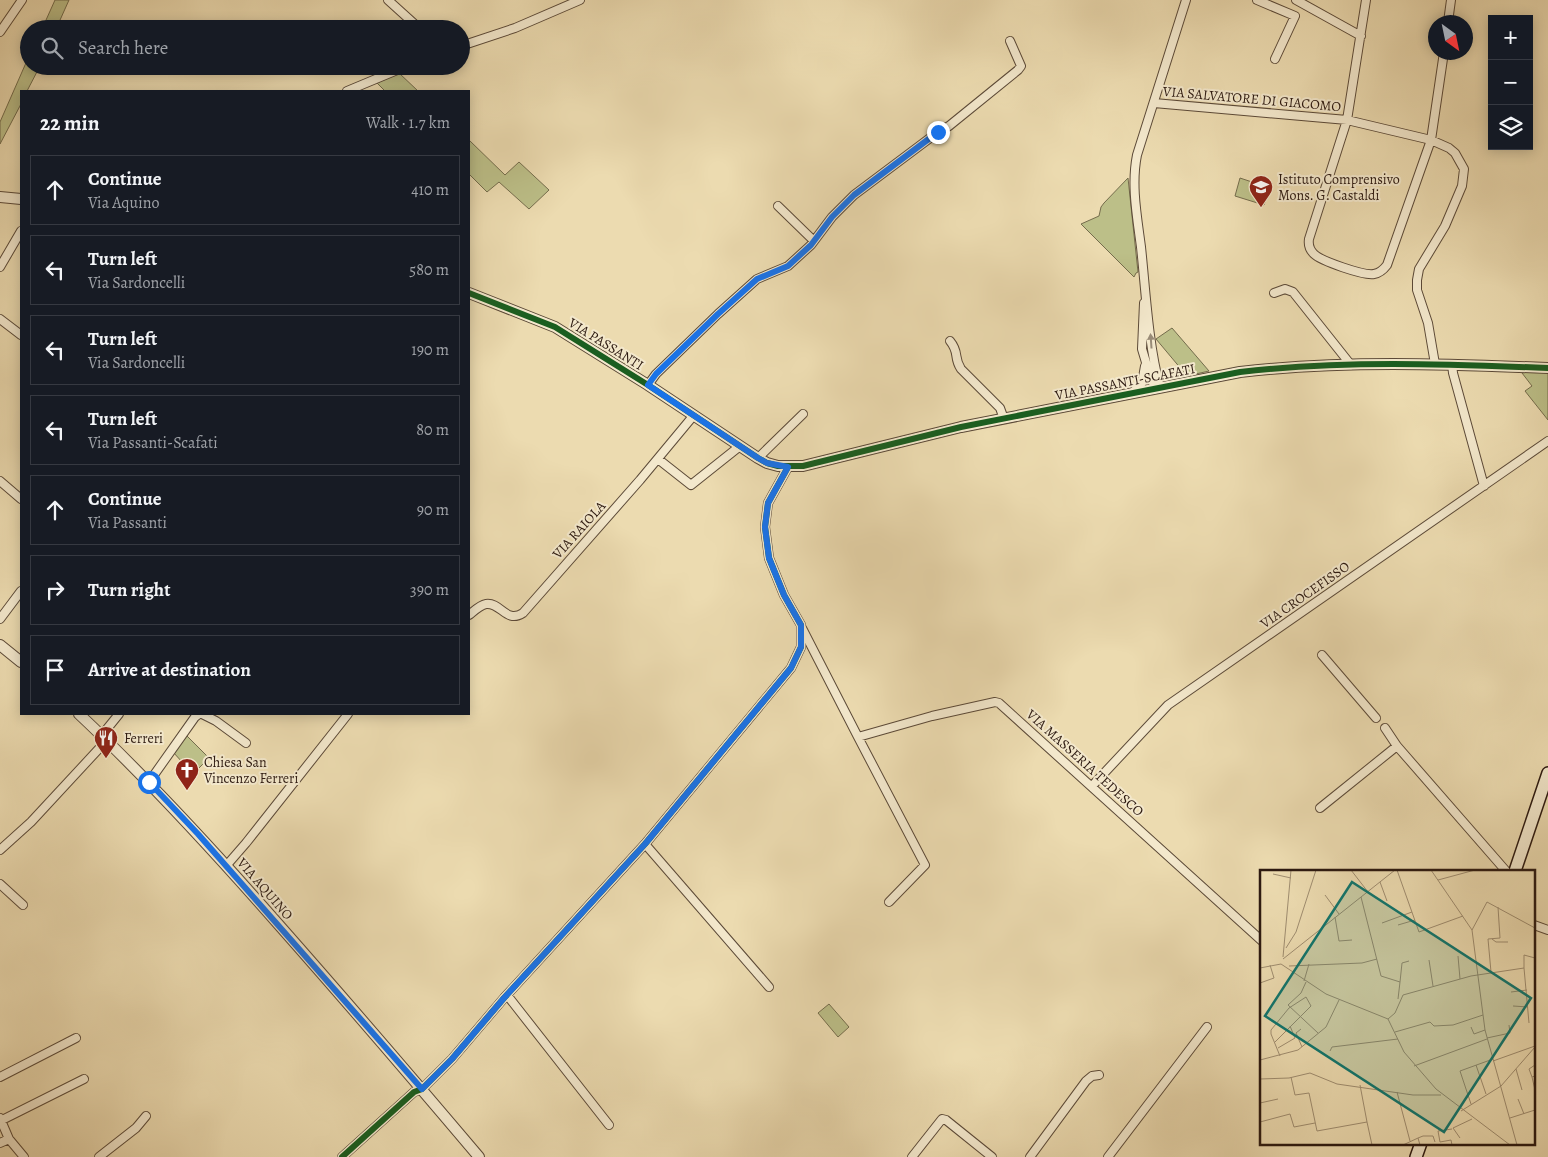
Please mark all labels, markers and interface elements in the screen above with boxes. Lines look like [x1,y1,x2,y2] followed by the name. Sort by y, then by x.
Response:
[1428,15,1473,60] north arrow
[1488,15,1533,150] map controls
[1488,15,1533,60] button: +
[20,20,470,75] search box
[38,34,66,62] icon: search
[78,35,168,61] text: Search here
[1488,60,1533,105] button: −
[1161,82,1342,116] street label: VIA SALVATORE DI GIACOMO
[1488,105,1533,150] button: layers
[40,109,99,137] text: 22 min
[366,112,450,134] text: Walk · 1.7 km
[927,121,950,144] route end
[88,166,162,192] text: Continue
[1278,170,1400,205] place label: Istituto Comprensivo Mons. G. Castaldi
[1248,174,1274,208] school or university icon: Istituto Comprensivo Mons. G. Castaldi
[41,176,69,204] icon: ahead
[411,179,449,201] text: 410 m
[88,192,160,214] text: Via Aquino
[88,246,157,272] text: Turn left
[41,256,69,284] icon: left
[409,259,449,281] text: 580 m
[88,272,185,294] text: Via Sardoncelli
[564,313,647,375] street label: VIA PASSANTI
[88,326,157,352] text: Turn left
[1146,333,1154,349] one-way arrow
[41,336,69,364] icon: left
[411,339,449,361] text: 190 m
[88,352,185,374] text: Via Sardoncelli
[1052,359,1197,405] street label: VIA PASSANTI-SCAFATI
[88,406,157,432] text: Turn left
[41,416,69,444] icon: left
[416,419,449,441] text: 80 m
[88,432,218,454] text: Via Passanti-Scafati
[88,486,162,512] text: Continue
[41,496,69,524] icon: ahead
[547,496,611,564] street label: VIA RAIOLA
[417,499,449,521] text: 90 m
[88,512,167,534] text: Via Passanti
[1256,557,1354,633] street label: VIA CROCEFISSO
[41,576,69,604] icon: right
[88,577,170,603] text: Turn right
[410,579,449,601] text: 390 m
[41,656,69,684] icon: arrive
[88,657,251,683] text: Arrive at destination
[1022,705,1148,821] street label: VIA MASSERIA TEDESCO
[93,725,119,759] restaurant icon: Ferreri
[124,729,163,748] place label: Ferreri
[203,753,298,788] place label: Chiesa San Vincenzo Ferreri
[174,757,200,791] church icon: Chiesa San Vincenzo Ferreri
[138,771,161,794] route start
[232,853,297,924] street label: VIA AQUINO
[1260,870,1536,1144] inset map

